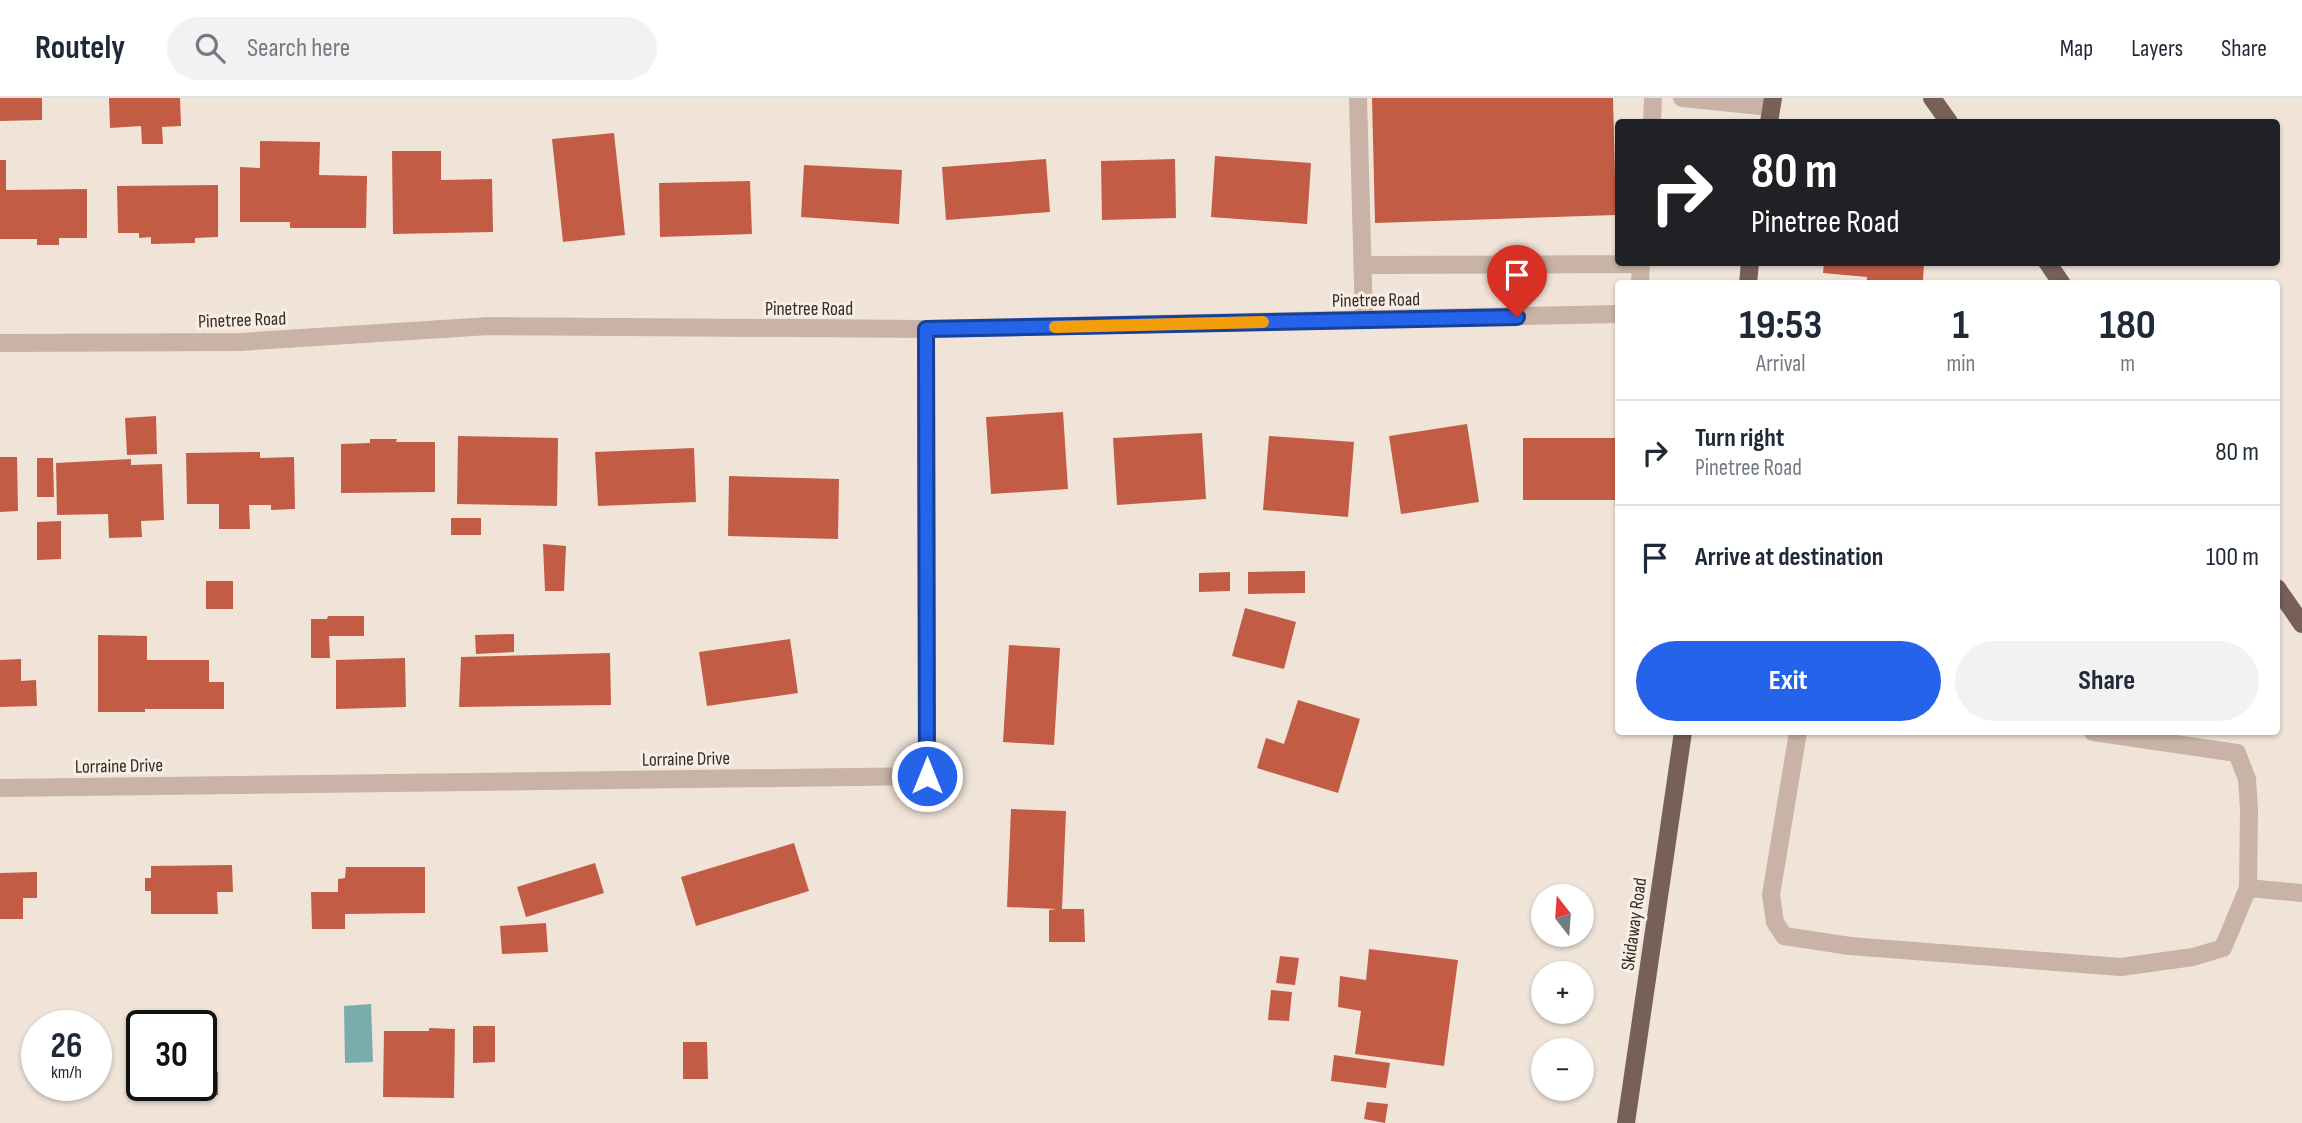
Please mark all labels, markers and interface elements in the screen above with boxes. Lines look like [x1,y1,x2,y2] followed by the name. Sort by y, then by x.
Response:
[167,17,657,80] search box
[35,28,125,68] text: Routely
[191,29,229,67] icon: search
[247,33,350,64] text: Search here
[2060,34,2093,63] text: Map
[2131,34,2183,63] text: Layers
[2221,34,2267,63] text: Share
[1751,143,1838,202] text: 80 m
[1636,147,1727,238] icon: right
[1751,203,1899,242] text: Pinetree Road
[1487,245,1547,317] pin
[1498,256,1536,294] icon: arrive
[1332,288,1420,313] street label: Pinetree Road
[765,298,853,321] street label: Pinetree Road
[1739,300,1822,351] text: 19:53
[1953,300,1969,351] text: 1
[2100,300,2156,351] text: 180
[198,307,287,334] street label: Pinetree Road
[1756,350,1805,378] text: Arrival
[1946,350,1975,378] text: min
[2120,350,2135,378] text: m
[1695,423,1784,454] text: Turn right
[1636,434,1674,472] icon: right
[2215,437,2259,468] text: 80 m
[1695,454,1802,482] text: Pinetree Road
[1636,539,1674,577] icon: arrive
[1695,542,1883,573] text: Arrive at destination
[2206,542,2259,573] text: 100 m
[1636,641,1941,721] button: Exit
[1955,641,2259,721] button: Share
[890,739,964,813] position arrow
[642,747,730,772] street label: Lorraine Drive
[75,754,163,779] street label: Lorraine Drive
[1617,876,1652,972] street label: Skidaway Road
[1531,884,1594,947] north arrow
[1531,884,1594,1101] map controls
[1531,961,1594,1024] button: +
[126,1010,217,1101] speed limit sign: 30
[51,1025,82,1068] text: 26
[1531,1038,1594,1101] button: −
[51,1062,82,1083] text: km/h

